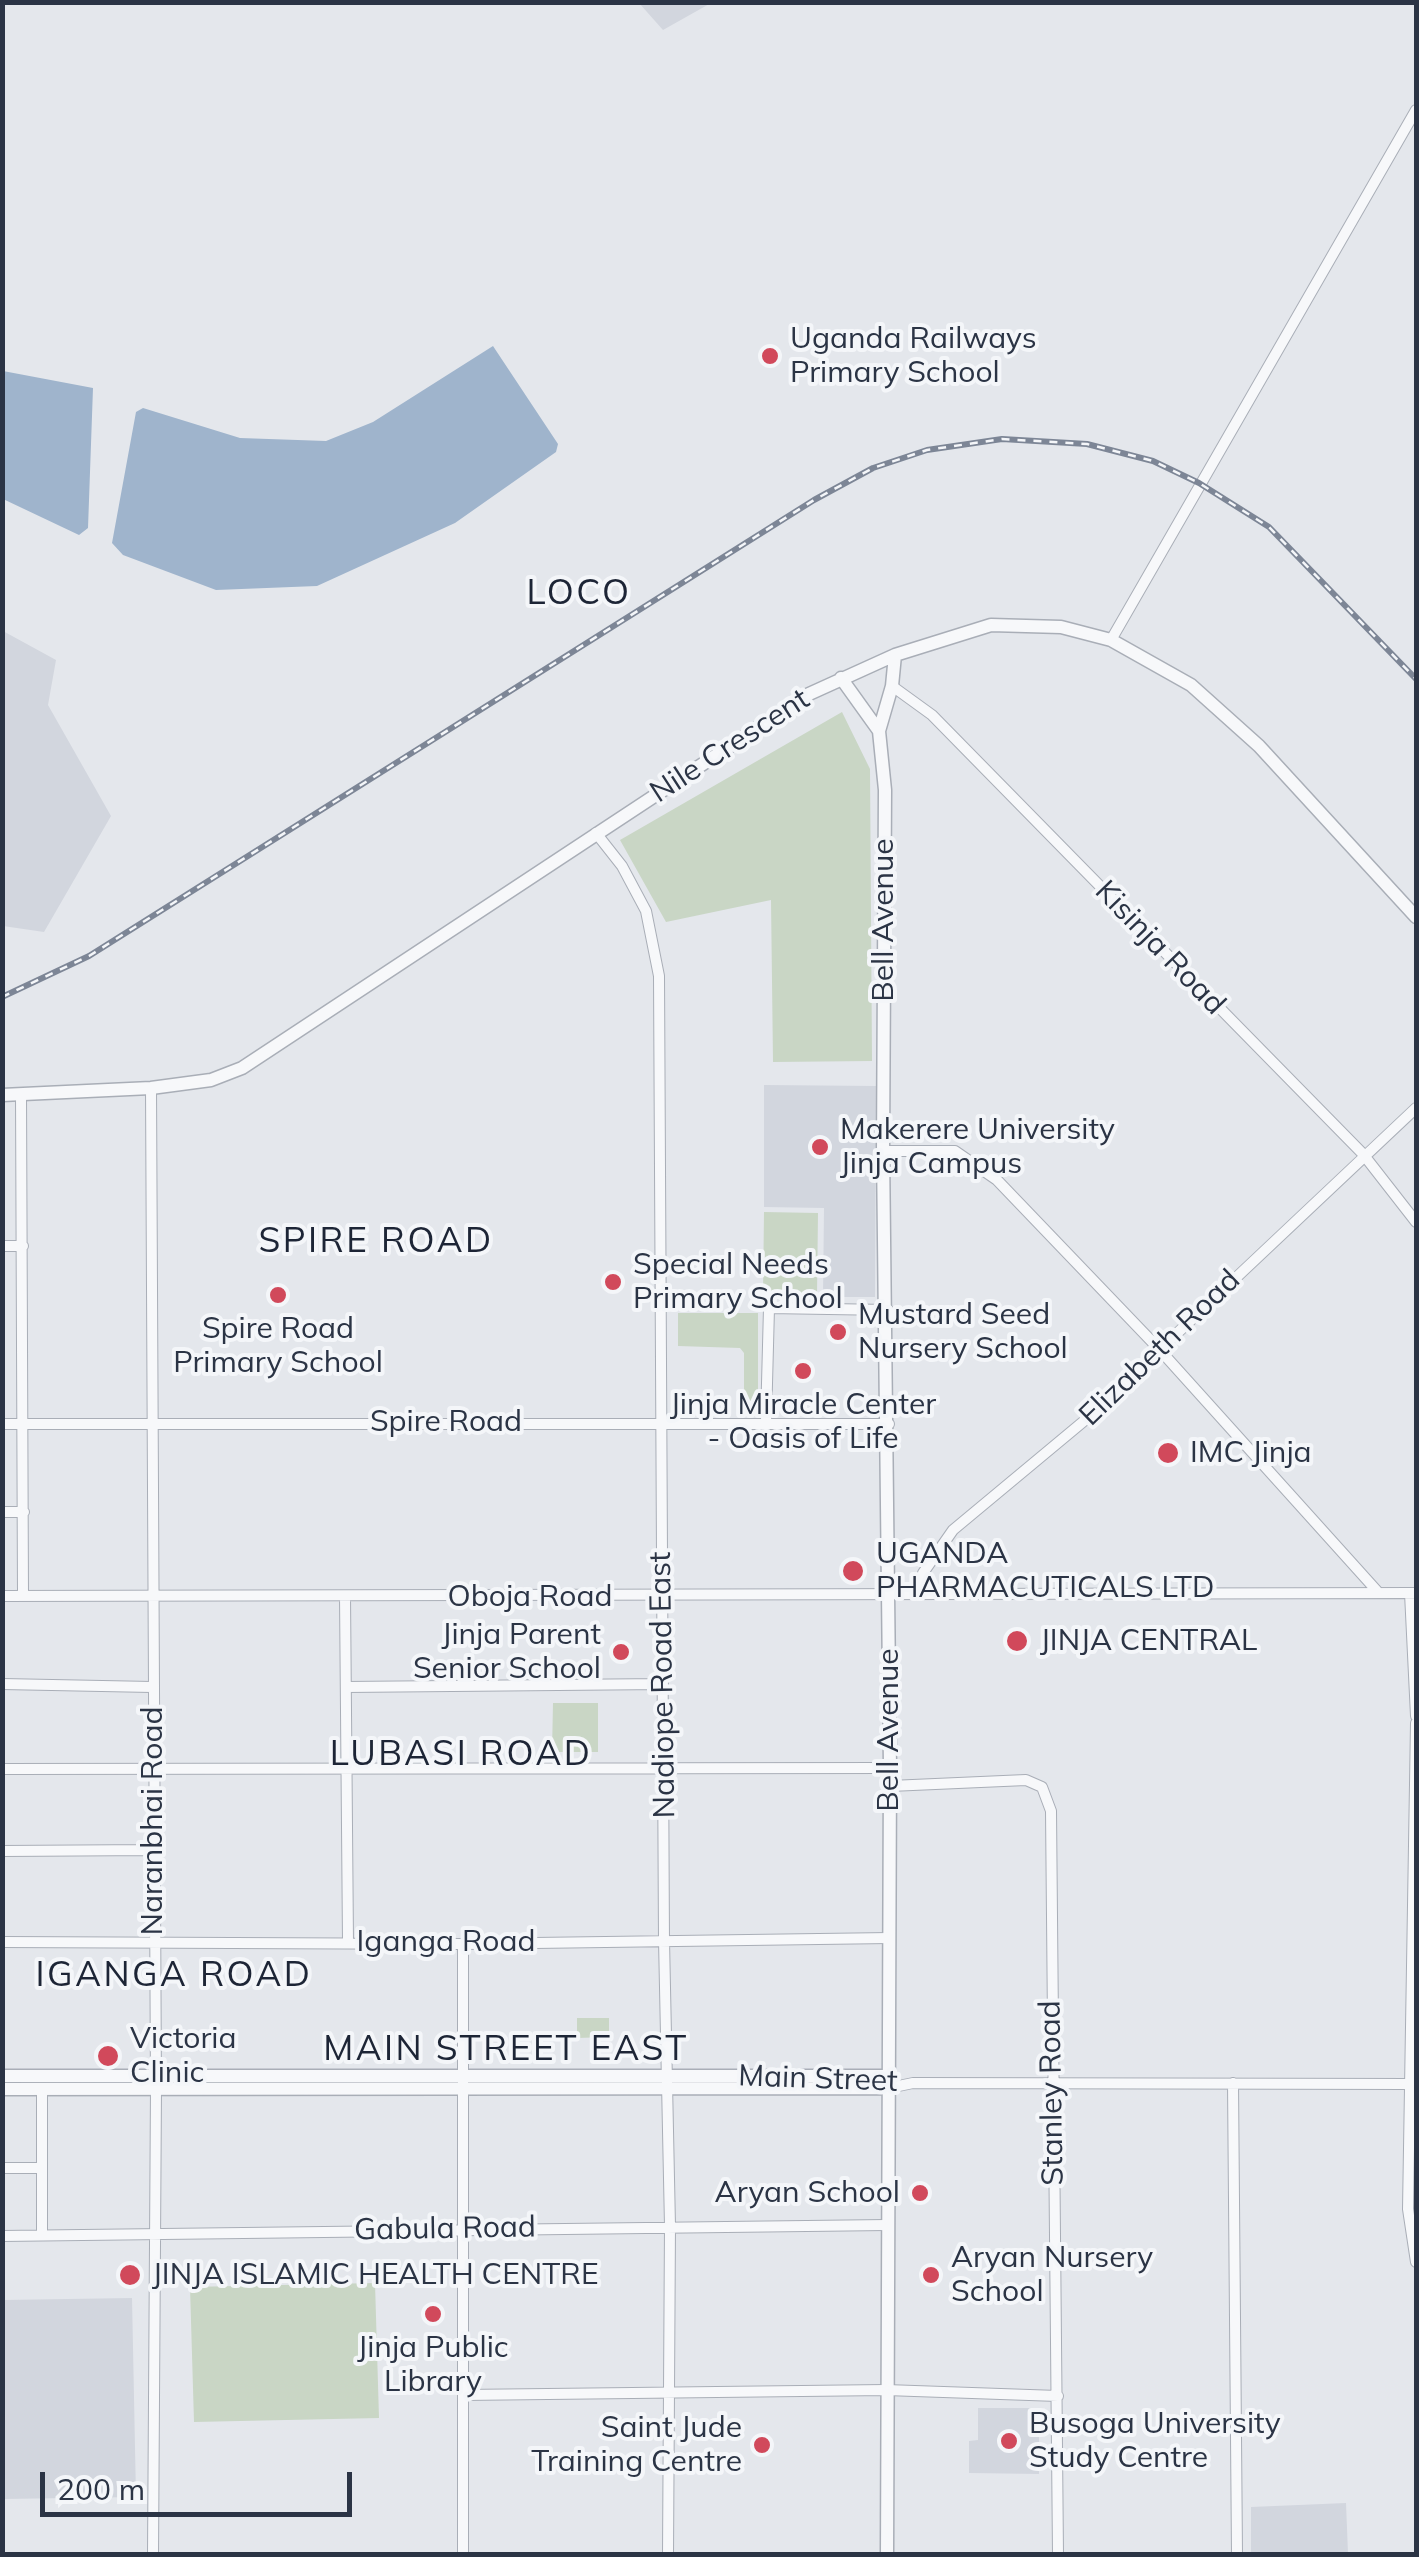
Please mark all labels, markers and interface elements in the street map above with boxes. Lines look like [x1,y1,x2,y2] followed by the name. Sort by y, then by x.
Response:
[790,321,1037,392] place label: Uganda Railways Primary School
[759,345,781,367] marker: Uganda Railways Primary School
[526,572,632,614] district label: LOCO
[644,681,816,811] street label: Nile Crescent
[866,838,902,1002] street label: Bell Avenue
[1087,874,1233,1022] street label: Kisinja Road
[840,1112,1115,1182] place label: Makerere University Jinja Campus
[809,1136,831,1158] marker: Makerere University Jinja Campus
[258,1220,494,1262] district label: SPIRE ROAD
[633,1247,843,1318] place label: Special Needs Primary School
[1072,1262,1248,1434] street label: Elizabeth Road
[602,1271,624,1293] marker: Special Needs Primary School
[267,1284,289,1306] marker: Spire Road Primary School
[858,1297,1068,1368] place label: Mustard Seed Nursery School
[173,1311,383,1382] place label: Spire Road Primary School
[827,1321,849,1343] marker: Mustard Seed Nursery School
[792,1360,814,1382] marker: Jinja Miracle Center - Oasis of Life
[670,1387,936,1458] place label: Jinja Miracle Center - Oasis of Life
[370,1404,522,1440] street label: Spire Road
[1190,1435,1312,1471] place label: IMC Jinja
[1155,1440,1181,1466] marker: IMC Jinja
[876,1536,1214,1606] place label: UGANDA PHARMACUTICALS LTD
[643,1551,683,1819] street label: Nadiope Road East
[840,1558,866,1584] marker: UGANDA PHARMACUTICALS LTD
[448,1579,612,1615] street label: Oboja Road
[413,1617,601,1688] place label: Jinja Parent Senior School
[1040,1623,1257,1659] place label: JINJA CENTRAL
[1004,1628,1030,1654] marker: JINJA CENTRAL
[610,1641,632,1663] marker: Jinja Parent Senior School
[871,1648,907,1812] street label: Bell Avenue
[135,1707,171,1935] street label: Naranbhai Road
[330,1733,592,1775] district label: LUBASI ROAD
[357,1924,535,1960] street label: Iganga Road
[36,1954,312,1996] district label: IGANGA ROAD
[1032,2000,1072,2186] street label: Stanley Road
[130,2021,236,2092] place label: Victoria Clinic
[323,2028,689,2070] district label: MAIN STREET EAST
[95,2043,121,2069] marker: Victoria Clinic
[738,2058,898,2100] street label: Main Street
[715,2175,900,2211] place label: Aryan School
[909,2182,931,2204] marker: Aryan School
[354,2209,536,2249] street label: Gabula Road
[951,2240,1153,2310] place label: Aryan Nursery School
[152,2257,599,2293] place label: JINJA ISLAMIC HEALTH CENTRE
[117,2262,143,2288] marker: JINJA ISLAMIC HEALTH CENTRE
[920,2264,942,2286] marker: Aryan Nursery School
[422,2303,444,2325] marker: Jinja Public Library
[357,2330,509,2400] place label: Jinja Public Library
[1029,2406,1281,2476] place label: Busoga University Study Centre
[531,2410,742,2480] place label: Saint Jude Training Centre
[998,2430,1020,2452] marker: Busoga University Study Centre
[751,2434,773,2456] marker: Saint Jude Training Centre
[45,2452,358,2514] scale bar
[57,2470,145,2508] text: 200 m

